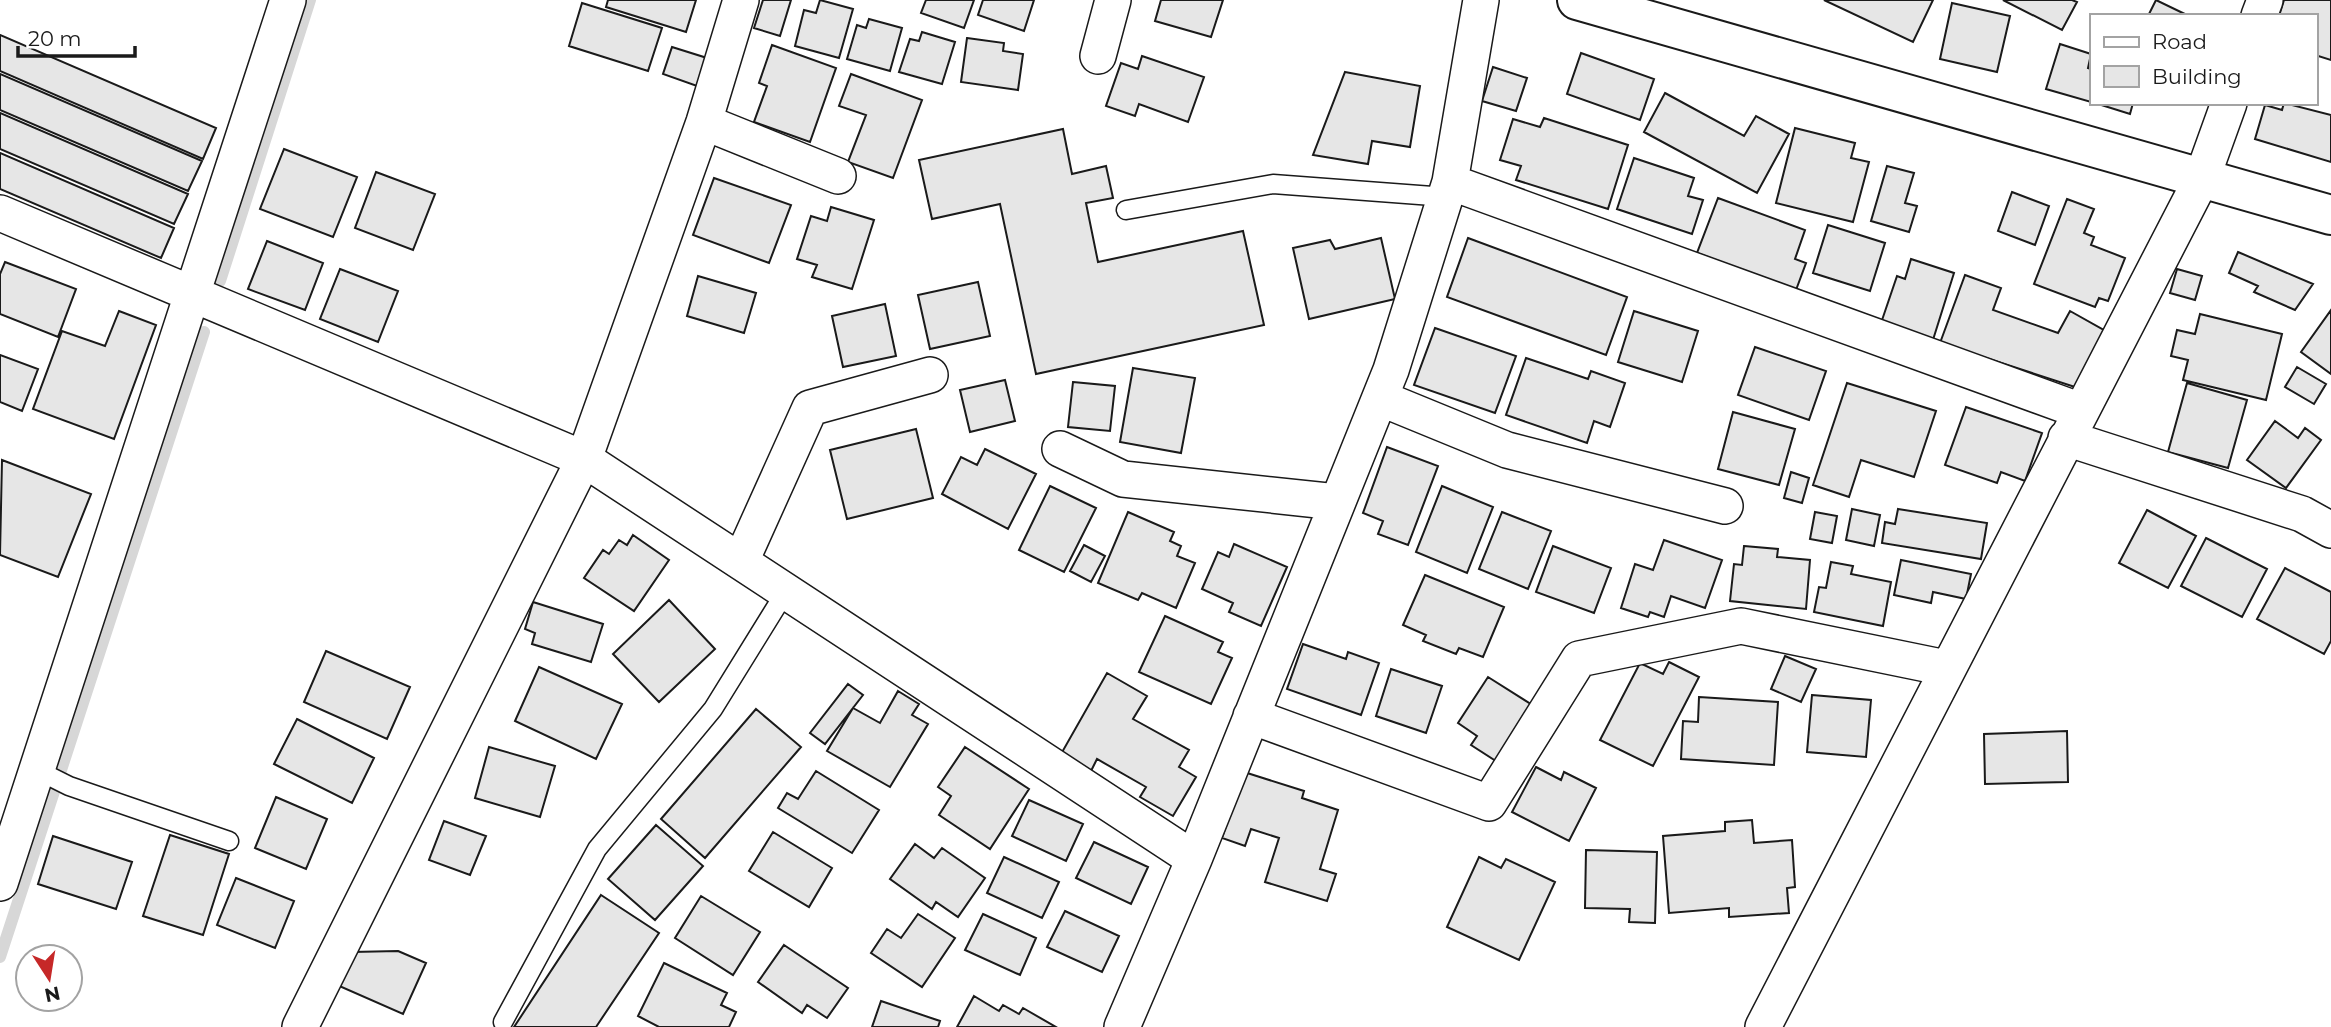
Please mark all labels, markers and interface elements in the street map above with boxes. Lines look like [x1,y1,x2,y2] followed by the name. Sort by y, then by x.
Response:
[18,14,135,58] scale bar
[2090,14,2317,105] legend
[28,26,82,51] text: 20 m
[2152,29,2207,54] text: Road
[2152,64,2242,89] text: Building
[14,943,84,1013] north arrow
[43,981,62,1007] text: N

